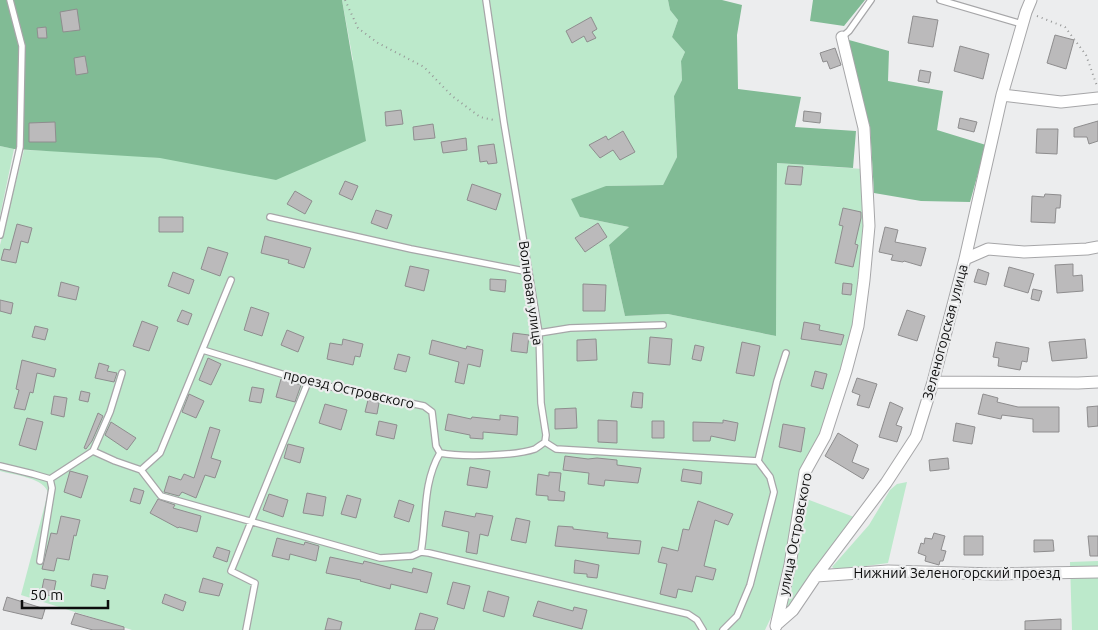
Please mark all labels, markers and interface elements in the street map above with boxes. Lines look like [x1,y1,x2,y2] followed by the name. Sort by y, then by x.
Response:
[516,240,546,346] street label: Волновая улица
[919,262,971,402] street label: Зеленогорская улица
[282,366,416,412] street label: проезд Островского
[775,471,815,597] street label: улица Островского
[854,565,1060,581] street label: Нижний Зеленогорский проезд
[22,578,109,610] scale bar
[30,586,63,603] text: 50 m

